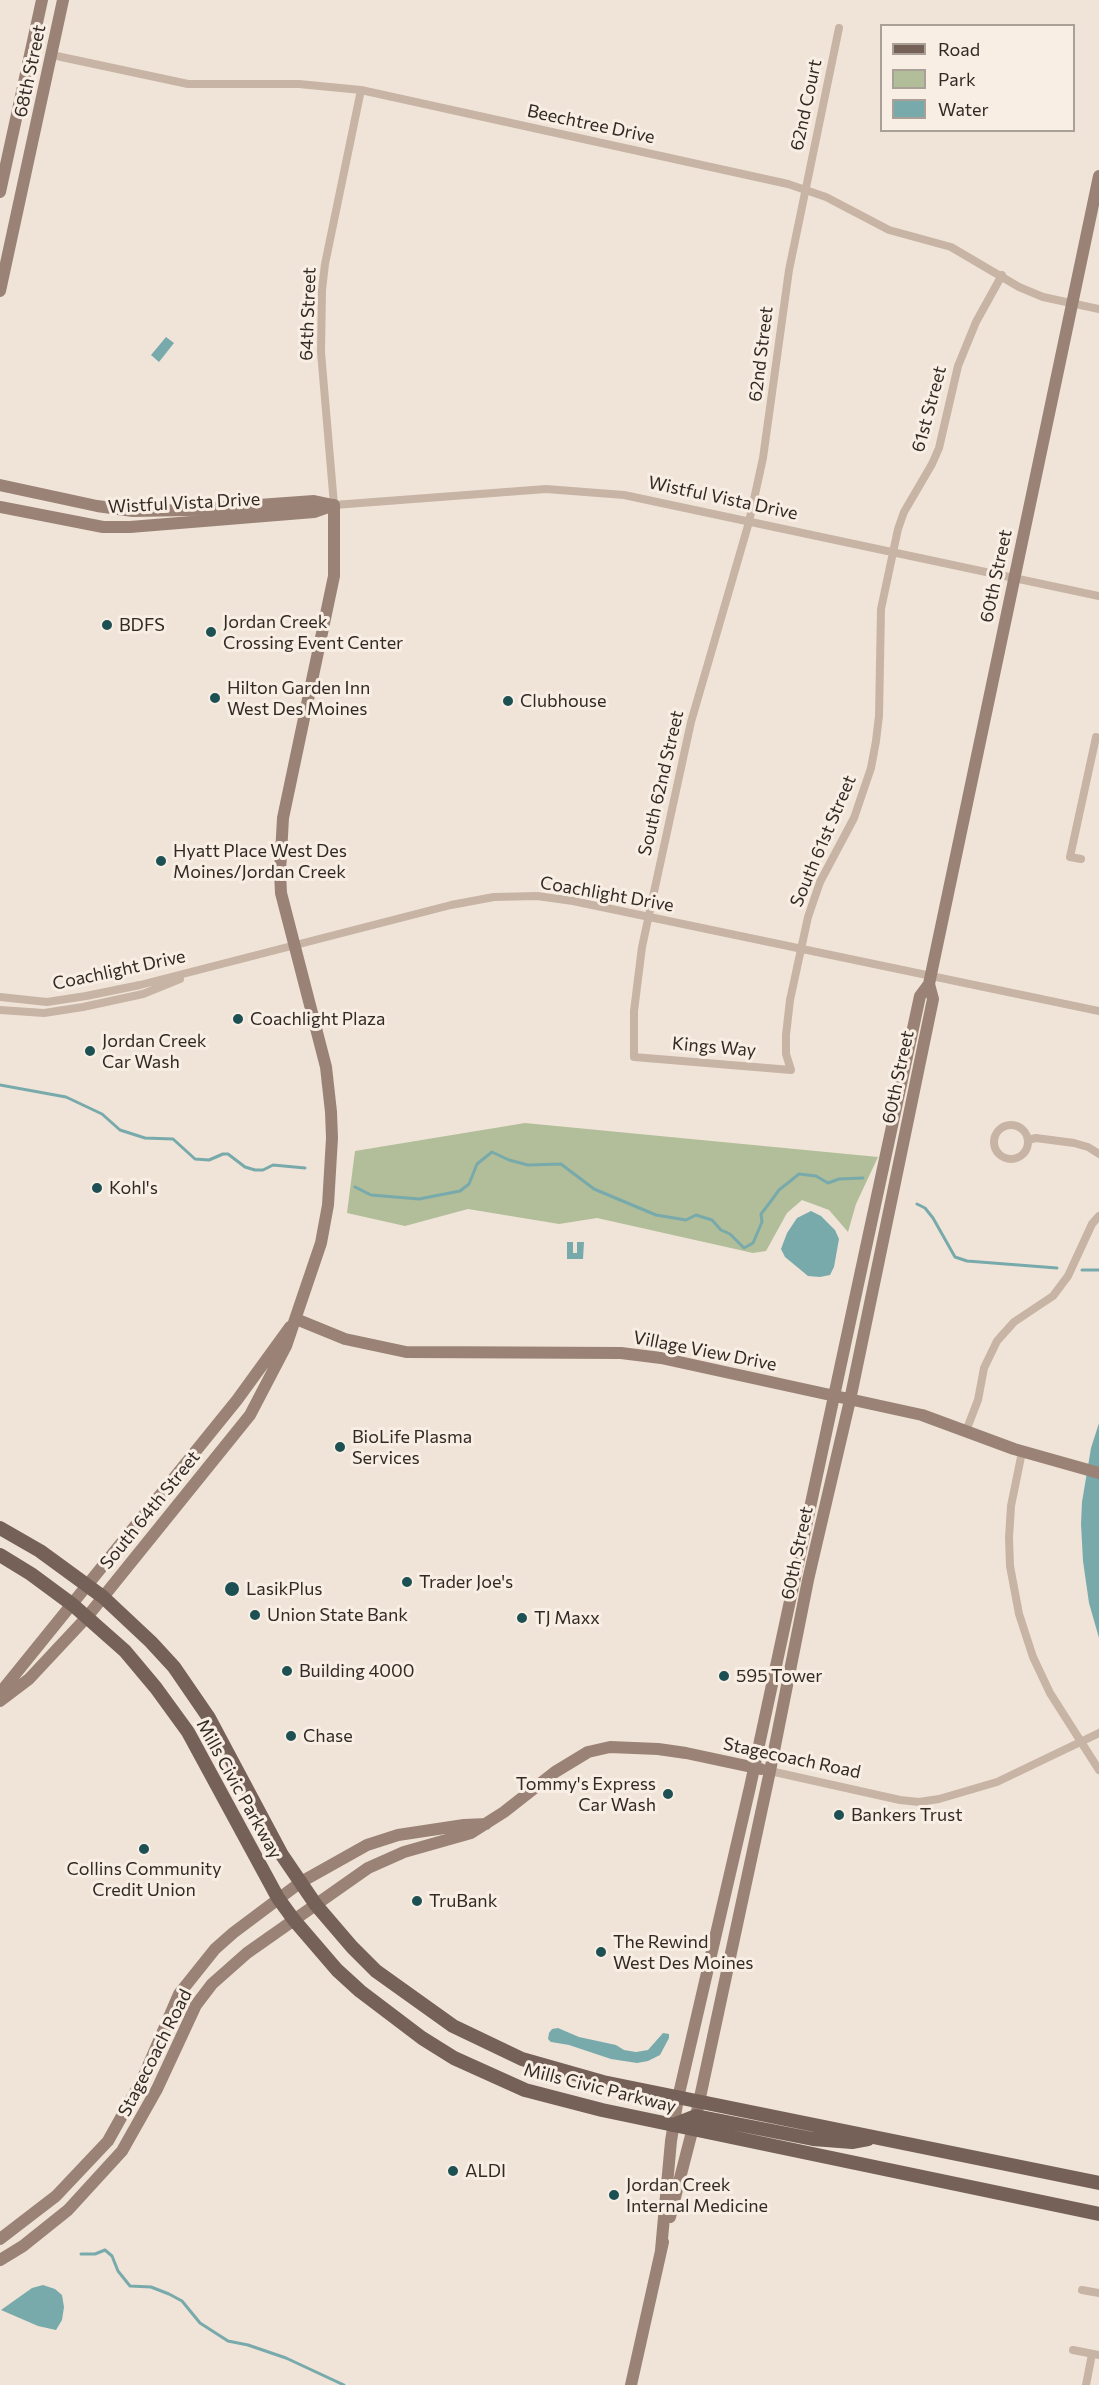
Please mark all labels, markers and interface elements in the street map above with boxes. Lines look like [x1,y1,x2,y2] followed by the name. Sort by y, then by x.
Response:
[10,23,50,119] street label: 68th Street
[880,24,1075,132] legend
[938,38,980,60] text: Road
[786,57,826,153] street label: 62nd Court
[938,68,976,90] text: Park
[938,98,989,120] text: Water
[525,100,657,148] street label: Beechtree Drive
[296,267,320,361] street label: 64th Street
[744,305,778,403] street label: 62nd Street
[907,363,951,455] street label: 61st Street
[646,472,800,524] street label: Wistful Vista Drive
[107,488,261,518] street label: Wistful Vista Drive
[976,527,1016,625] street label: 60th Street
[223,611,403,654] place label: Jordan Creek Crossing Event Center
[119,614,165,636] place label: BDFS
[100,618,114,632] marker: BDFS
[204,625,218,639] marker: Jordan Creek Crossing Event Center
[227,677,370,720] place label: Hilton Garden Inn West Des Moines
[520,690,606,712] place label: Clubhouse
[208,691,222,705] marker: Hilton Garden Inn West Des Moines
[501,694,515,708] marker: Clubhouse
[634,708,688,858] street label: South 62nd Street
[786,772,860,910] street label: South 61st Street
[173,840,347,882] place label: Hyatt Place West Des Moines/Jordan Creek
[154,854,168,868] marker: Hyatt Place West Des Moines/Jordan Creek
[539,872,675,916] street label: Coachlight Drive
[51,945,187,995] street label: Coachlight Drive
[250,1008,385,1030] place label: Coachlight Plaza
[231,1012,245,1026] marker: Coachlight Plaza
[878,1028,918,1126] street label: 60th Street
[102,1030,206,1072] place label: Jordan Creek Car Wash
[671,1033,757,1061] street label: Kings Way
[83,1044,97,1058] marker: Jordan Creek Car Wash
[109,1177,158,1199] place label: Kohl's
[90,1181,104,1195] marker: Kohl's
[631,1327,779,1375] street label: Village View Drive
[352,1426,472,1468] place label: BioLife Plasma Services
[333,1440,347,1454] marker: BioLife Plasma Services
[96,1446,204,1574] street label: South 64th Street
[777,1504,817,1602] street label: 60th Street
[419,1571,513,1593] place label: Trader Joe's
[400,1575,414,1589] marker: Trader Joe's
[246,1578,322,1600] place label: LasikPlus
[223,1580,241,1598] marker: LasikPlus
[267,1604,408,1626] place label: Union State Bank
[534,1607,600,1629] place label: TJ Maxx
[248,1608,262,1622] marker: Union State Bank
[515,1611,529,1625] marker: TJ Maxx
[299,1660,414,1682] place label: Building 4000
[280,1664,294,1678] marker: Building 4000
[736,1665,822,1687] place label: 595 Tower
[717,1669,731,1683] marker: 595 Tower
[192,1715,286,1863] street label: Mills Civic Parkway
[303,1725,353,1747] place label: Chase
[284,1729,298,1743] marker: Chase
[721,1733,863,1783] street label: Stagecoach Road
[516,1773,656,1816] place label: Tommy's Express Car Wash
[661,1787,675,1801] marker: Tommy's Express Car Wash
[851,1804,963,1826] place label: Bankers Trust
[832,1808,846,1822] marker: Bankers Trust
[137,1842,151,1856] marker: Collins Community Credit Union
[67,1858,221,1900] place label: Collins Community Credit Union
[429,1890,497,1912] place label: TruBank
[410,1894,424,1908] marker: TruBank
[613,1931,754,1974] place label: The Rewind West Des Moines
[594,1945,608,1959] marker: The Rewind West Des Moines
[114,1986,196,2120] street label: Stagecoach Road
[522,2059,678,2117] street label: Mills Civic Parkway
[465,2160,506,2182] place label: ALDI
[446,2164,460,2178] marker: ALDI
[626,2174,768,2216] place label: Jordan Creek Internal Medicine
[607,2188,621,2202] marker: Jordan Creek Internal Medicine

